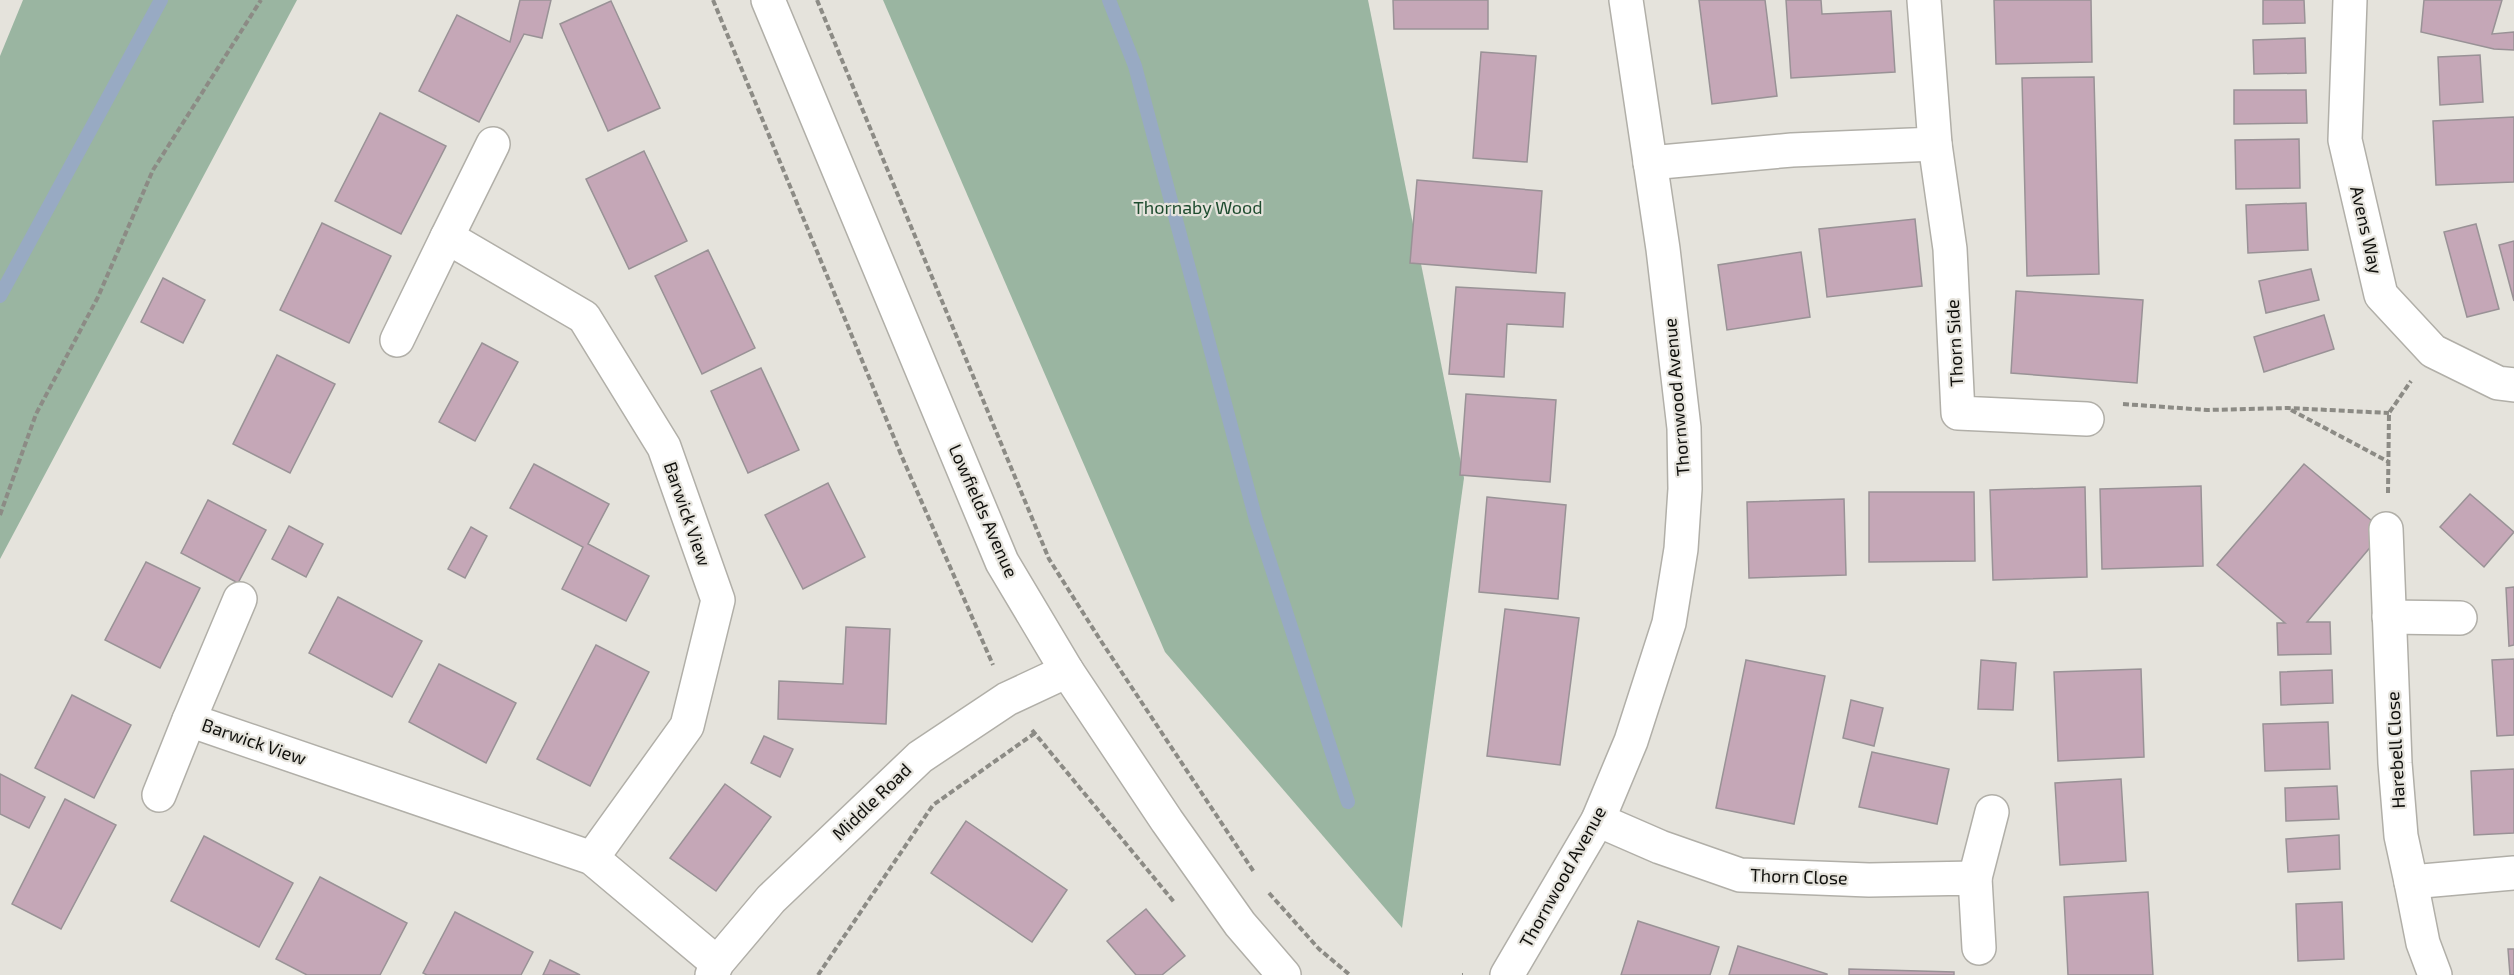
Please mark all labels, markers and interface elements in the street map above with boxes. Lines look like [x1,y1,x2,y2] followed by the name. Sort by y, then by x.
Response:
[2346,184,2388,276] street label: Avens Way
[1133,196,1263,218] park label: Thornaby Wood
[1941,299,1967,387] street label: Thorn Side
[1658,317,1694,477] street label: Thornwood Avenue
[945,441,1023,581] street label: Lowfields Avenue
[660,459,716,569] street label: Barwick View
[2381,691,2409,809] street label: Harebell Close
[199,713,310,769] street label: Barwick View
[827,758,915,844] street label: Middle Road
[1514,802,1610,951] street label: Thornwood Avenue
[1750,863,1848,889] street label: Thorn Close

